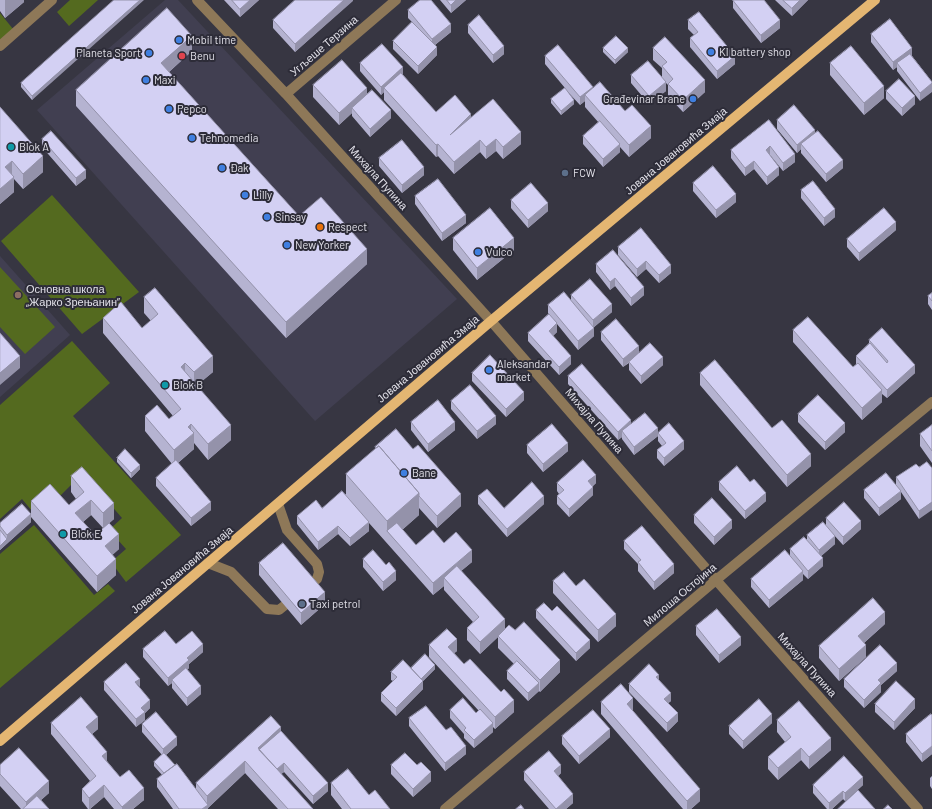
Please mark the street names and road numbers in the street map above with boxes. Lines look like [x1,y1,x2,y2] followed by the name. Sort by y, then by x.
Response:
[287,13,361,79] street label: Угљеше Терзина
[622,105,730,197] street label: Јована Јовановића Змаја
[346,143,410,213] street label: Михајла Пупина
[374,313,482,405] street label: Јована Јовановића Змаја
[562,386,626,456] street label: Михајла Пупина
[128,524,236,616] street label: Јована Јовановића Змаја
[641,561,719,629] street label: Милоша Остојина
[775,630,839,700] street label: Михајла Пупина

